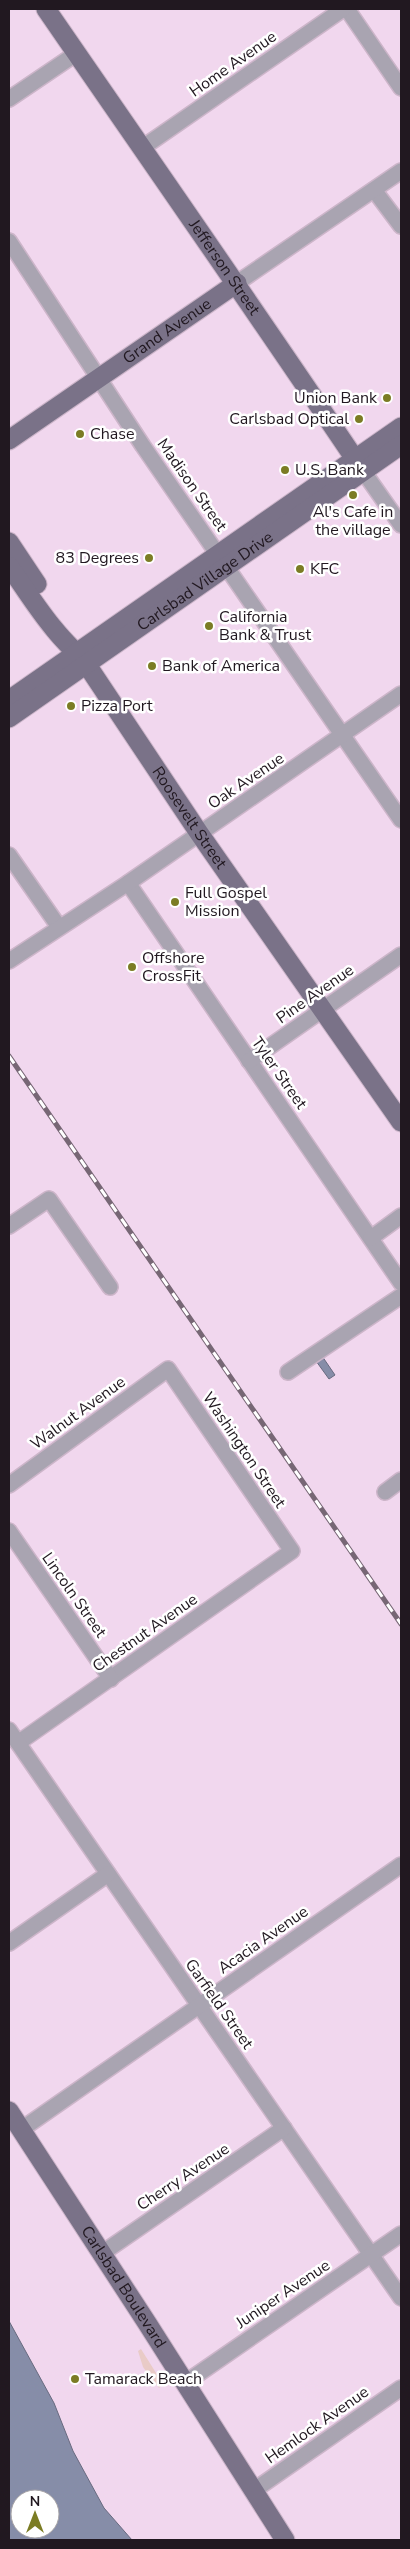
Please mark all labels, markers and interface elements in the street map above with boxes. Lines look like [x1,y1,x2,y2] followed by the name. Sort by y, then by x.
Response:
[185,26,281,102] street label: Home Avenue
[183,214,265,320] street label: Jefferson Street
[119,293,216,369] street label: Grand Avenue
[294,387,378,409] place label: Union Bank
[381,392,393,404] marker: Union Bank
[229,408,349,430] place label: Carlsbad Optical
[353,413,365,425] marker: Carlsbad Optical
[90,423,135,445] place label: Chase
[74,428,86,440] marker: Chase
[152,434,232,536] street label: Madison Street
[295,459,365,481] place label: U.S. Bank
[279,464,291,476] marker: U.S. Bank
[347,489,359,501] marker: Al's Cafe in the village
[313,501,393,541] place label: Al's Cafe in the village
[133,526,278,636] street label: Carlsbad Village Drive
[56,547,139,569] place label: 83 Degrees
[143,552,155,564] marker: 83 Degrees
[310,558,340,580] place label: KFC
[294,563,306,575] marker: KFC
[219,606,311,646] place label: California Bank & Trust
[203,620,215,632] marker: California Bank & Trust
[162,655,280,677] place label: Bank of America
[146,660,158,672] marker: Bank of America
[81,695,153,717] place label: Pizza Port
[65,700,77,712] marker: Pizza Port
[204,747,288,815] street label: Oak Avenue
[147,762,232,874] street label: Roosevelt Street
[185,882,267,922] place label: Full Gospel Mission
[169,896,181,908] marker: Full Gospel Mission
[142,947,204,987] place label: Offshore CrossFit
[272,959,358,1029] street label: Pine Avenue
[126,961,138,973] marker: Offshore CrossFit
[246,1032,312,1114] street label: Tyler Street
[26,1371,130,1455] street label: Walnut Avenue
[197,1388,291,1513] street label: Washington Street
[37,1548,112,1642] street label: Lincoln Street
[88,1588,202,1678] street label: Chestnut Avenue
[213,1901,313,1979] street label: Acacia Avenue
[180,1954,258,2054] street label: Garfield Street
[132,2138,234,2216] street label: Cherry Avenue
[76,2222,171,2352] street label: Carlsbad Boulevard
[231,2254,334,2334] street label: Juniper Avenue
[85,2368,202,2390] place label: Tamarack Beach
[69,2373,81,2385] marker: Tamarack Beach
[261,2381,373,2469] street label: Hemlock Avenue
[10,2489,60,2539] north arrow
[30,2492,40,2511] text: N

